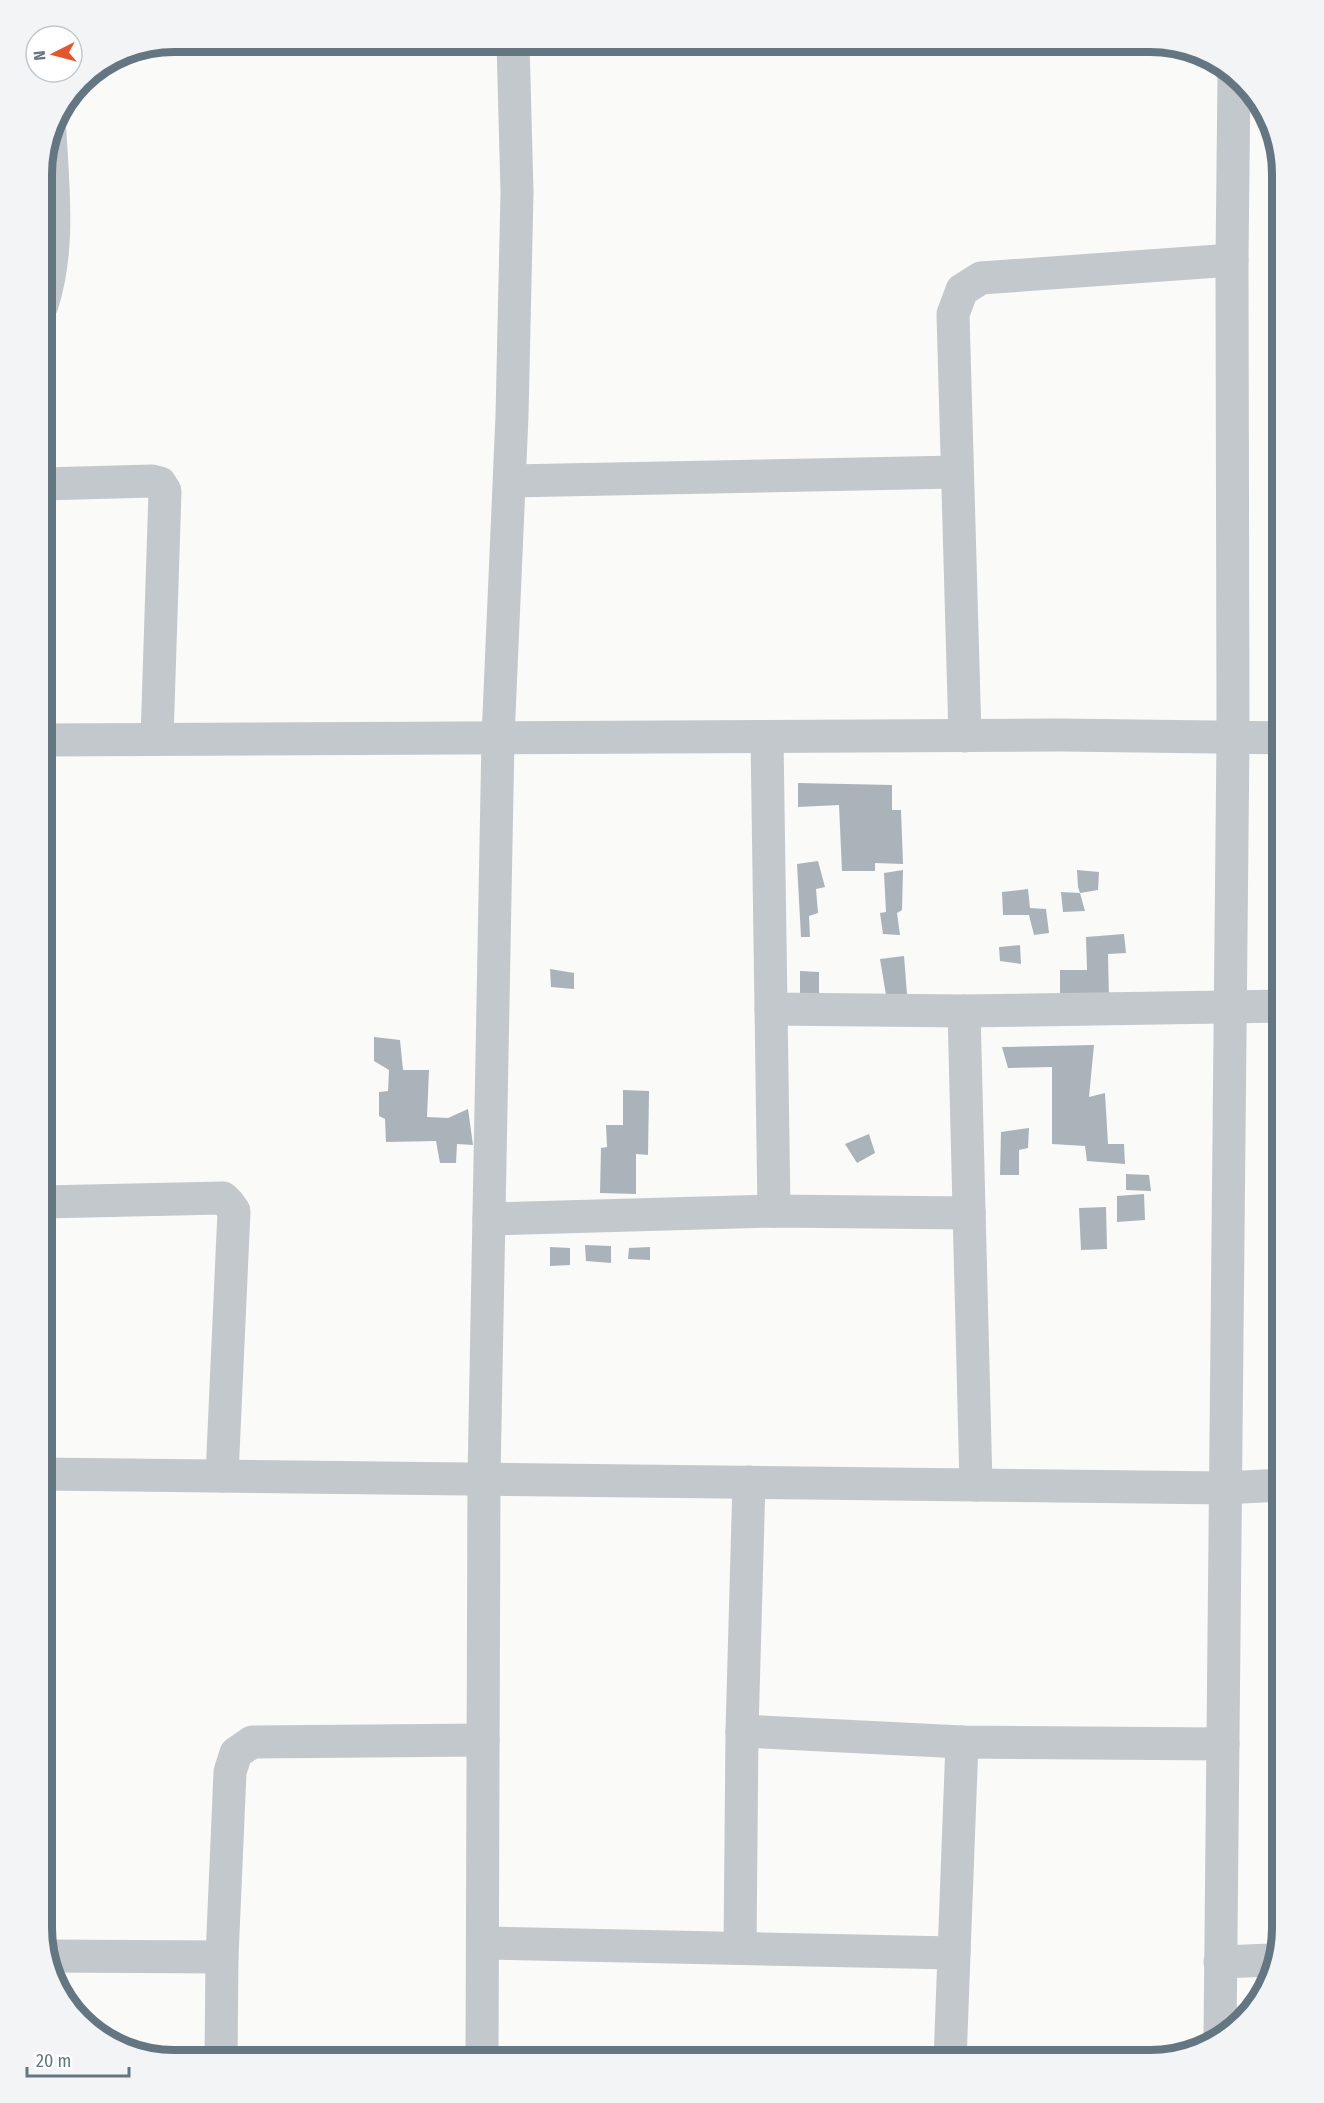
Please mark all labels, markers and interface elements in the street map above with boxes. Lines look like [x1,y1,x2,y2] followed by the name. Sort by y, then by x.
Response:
[24,24,84,84] north arrow
[30,50,50,61] text: N
[27,2040,129,2078] scale bar
[36,2050,71,2072] text: 20 m

